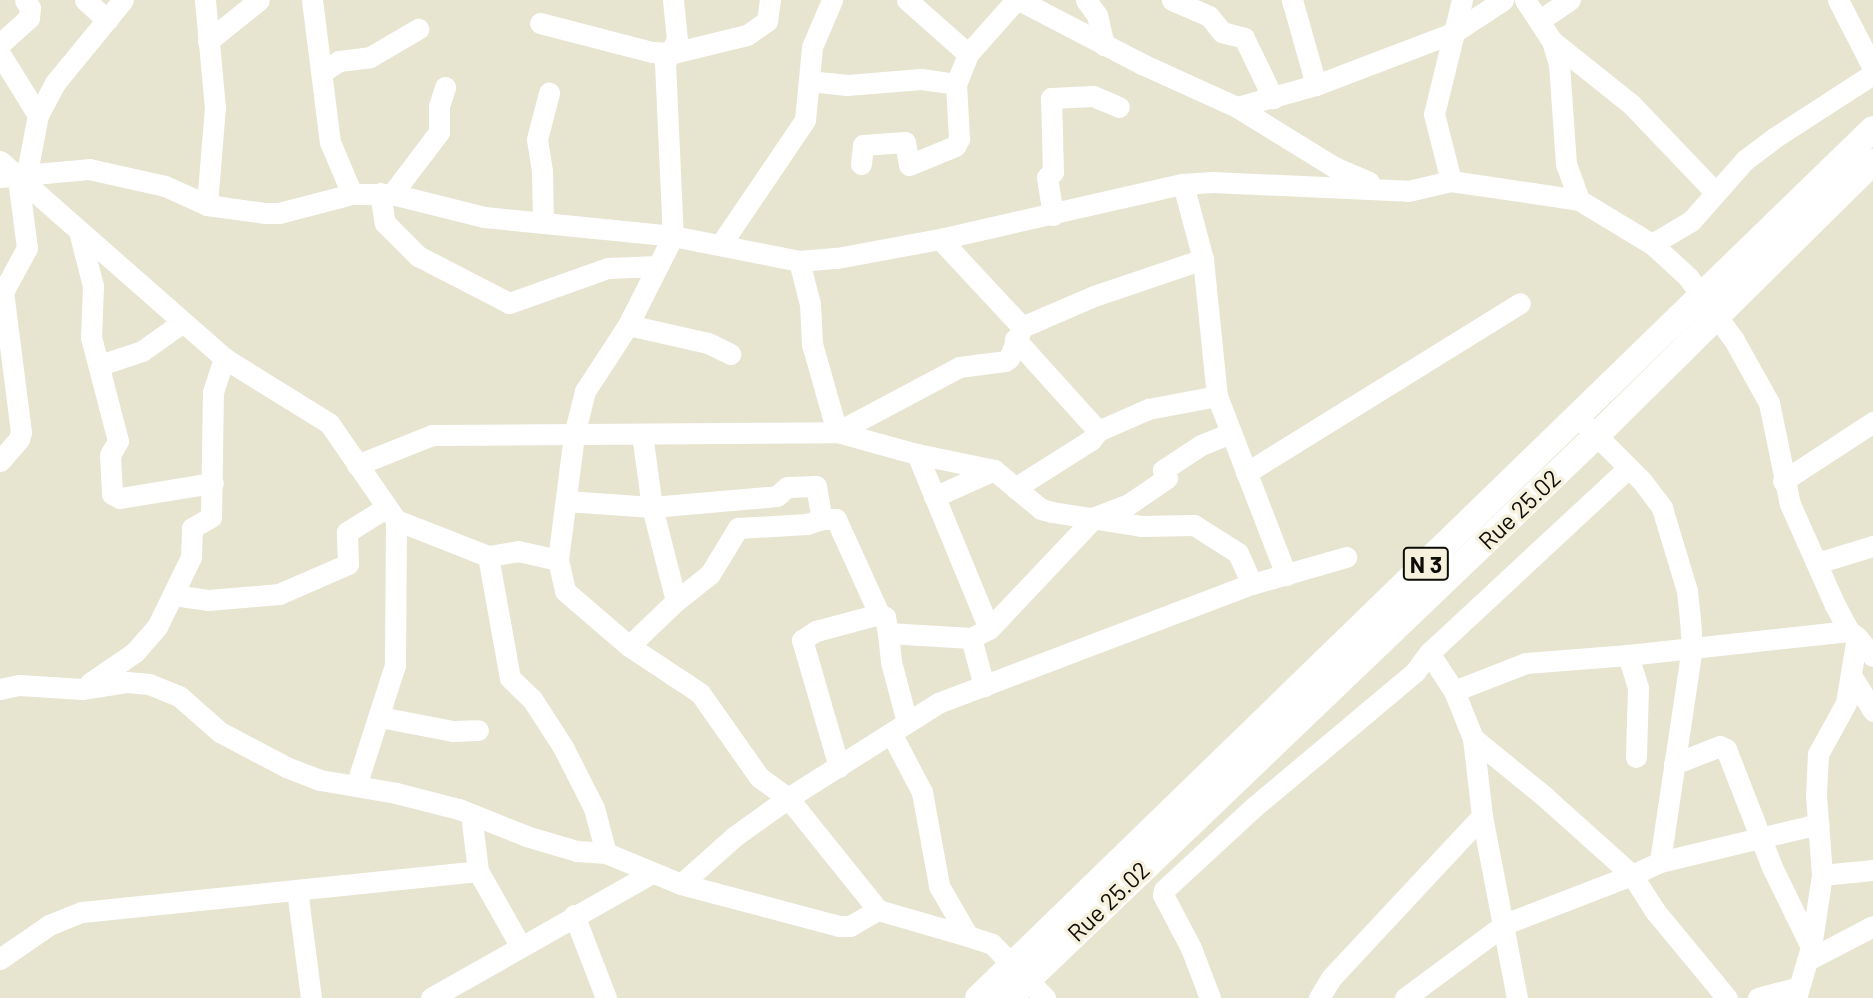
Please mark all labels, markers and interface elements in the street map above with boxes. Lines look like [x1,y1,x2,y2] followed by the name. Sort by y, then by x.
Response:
[1472,463,1566,555] street label: Rue 25.02
[1402,544,1450,584] road number: N 3
[1061,855,1155,947] street label: Rue 25.02

